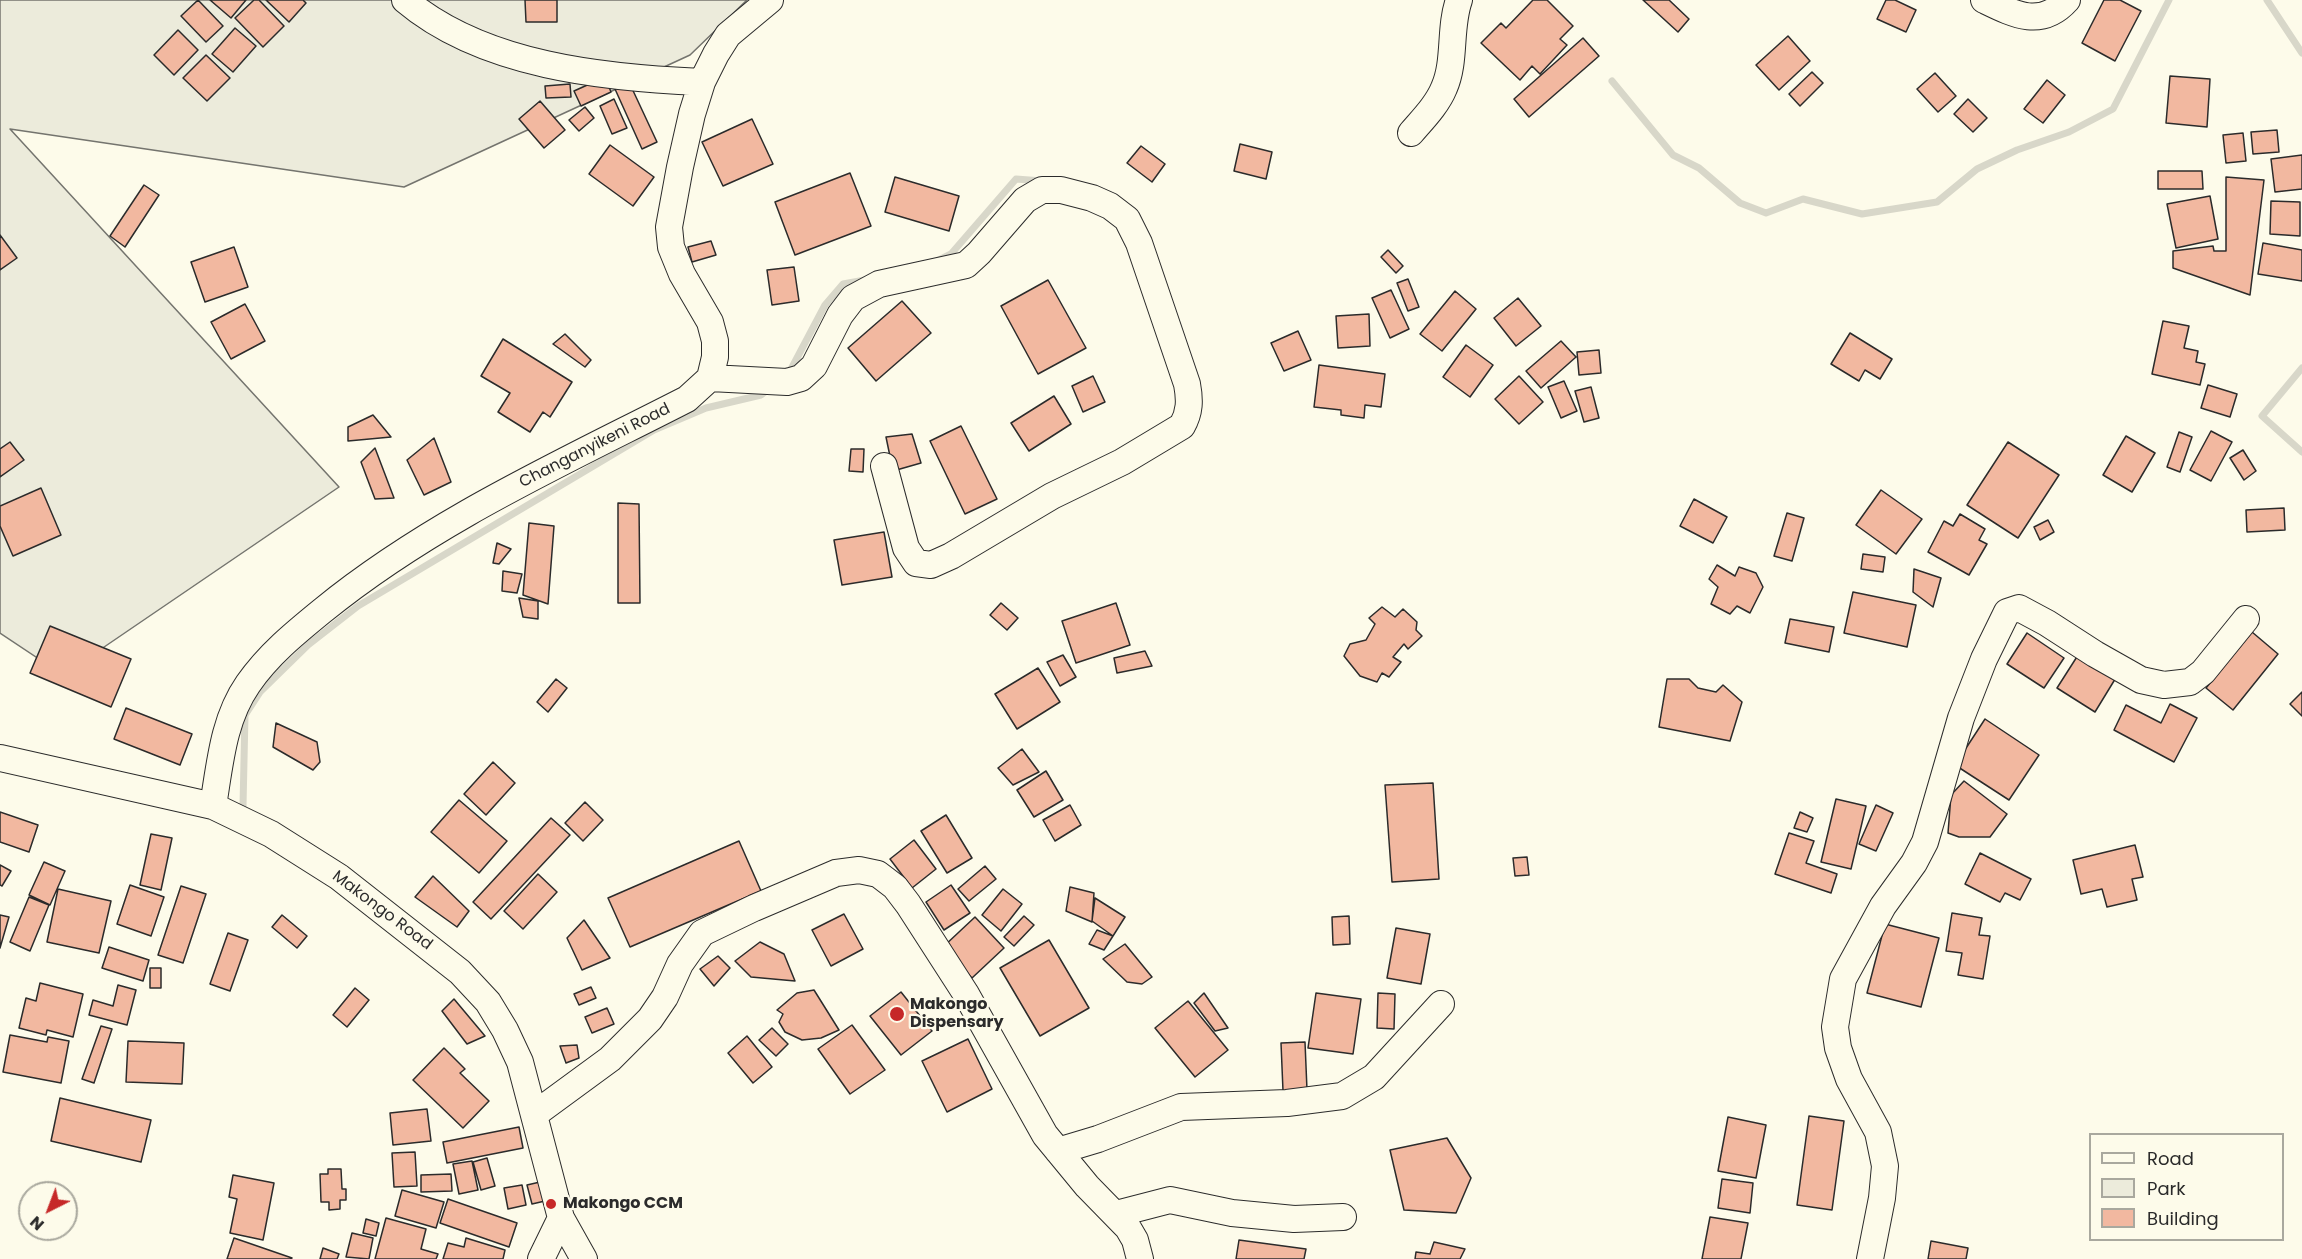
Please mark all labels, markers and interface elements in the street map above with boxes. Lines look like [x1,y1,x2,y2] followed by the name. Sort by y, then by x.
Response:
[516,400,674,492] street label: Changanyikeni Road
[328,867,436,955] street label: Makongo Road
[910,995,1004,1033] place label: Makongo Dispensary
[888,1005,906,1023] marker: Makongo Dispensary
[2089,1133,2284,1241] legend
[2147,1146,2194,1171] text: Road
[2147,1176,2186,1201] text: Park
[18,1181,78,1241] north arrow
[563,1194,683,1214] place label: Makongo CCM
[544,1197,558,1211] marker: Makongo CCM
[2147,1206,2219,1231] text: Building
[25,1211,49,1236] text: N

